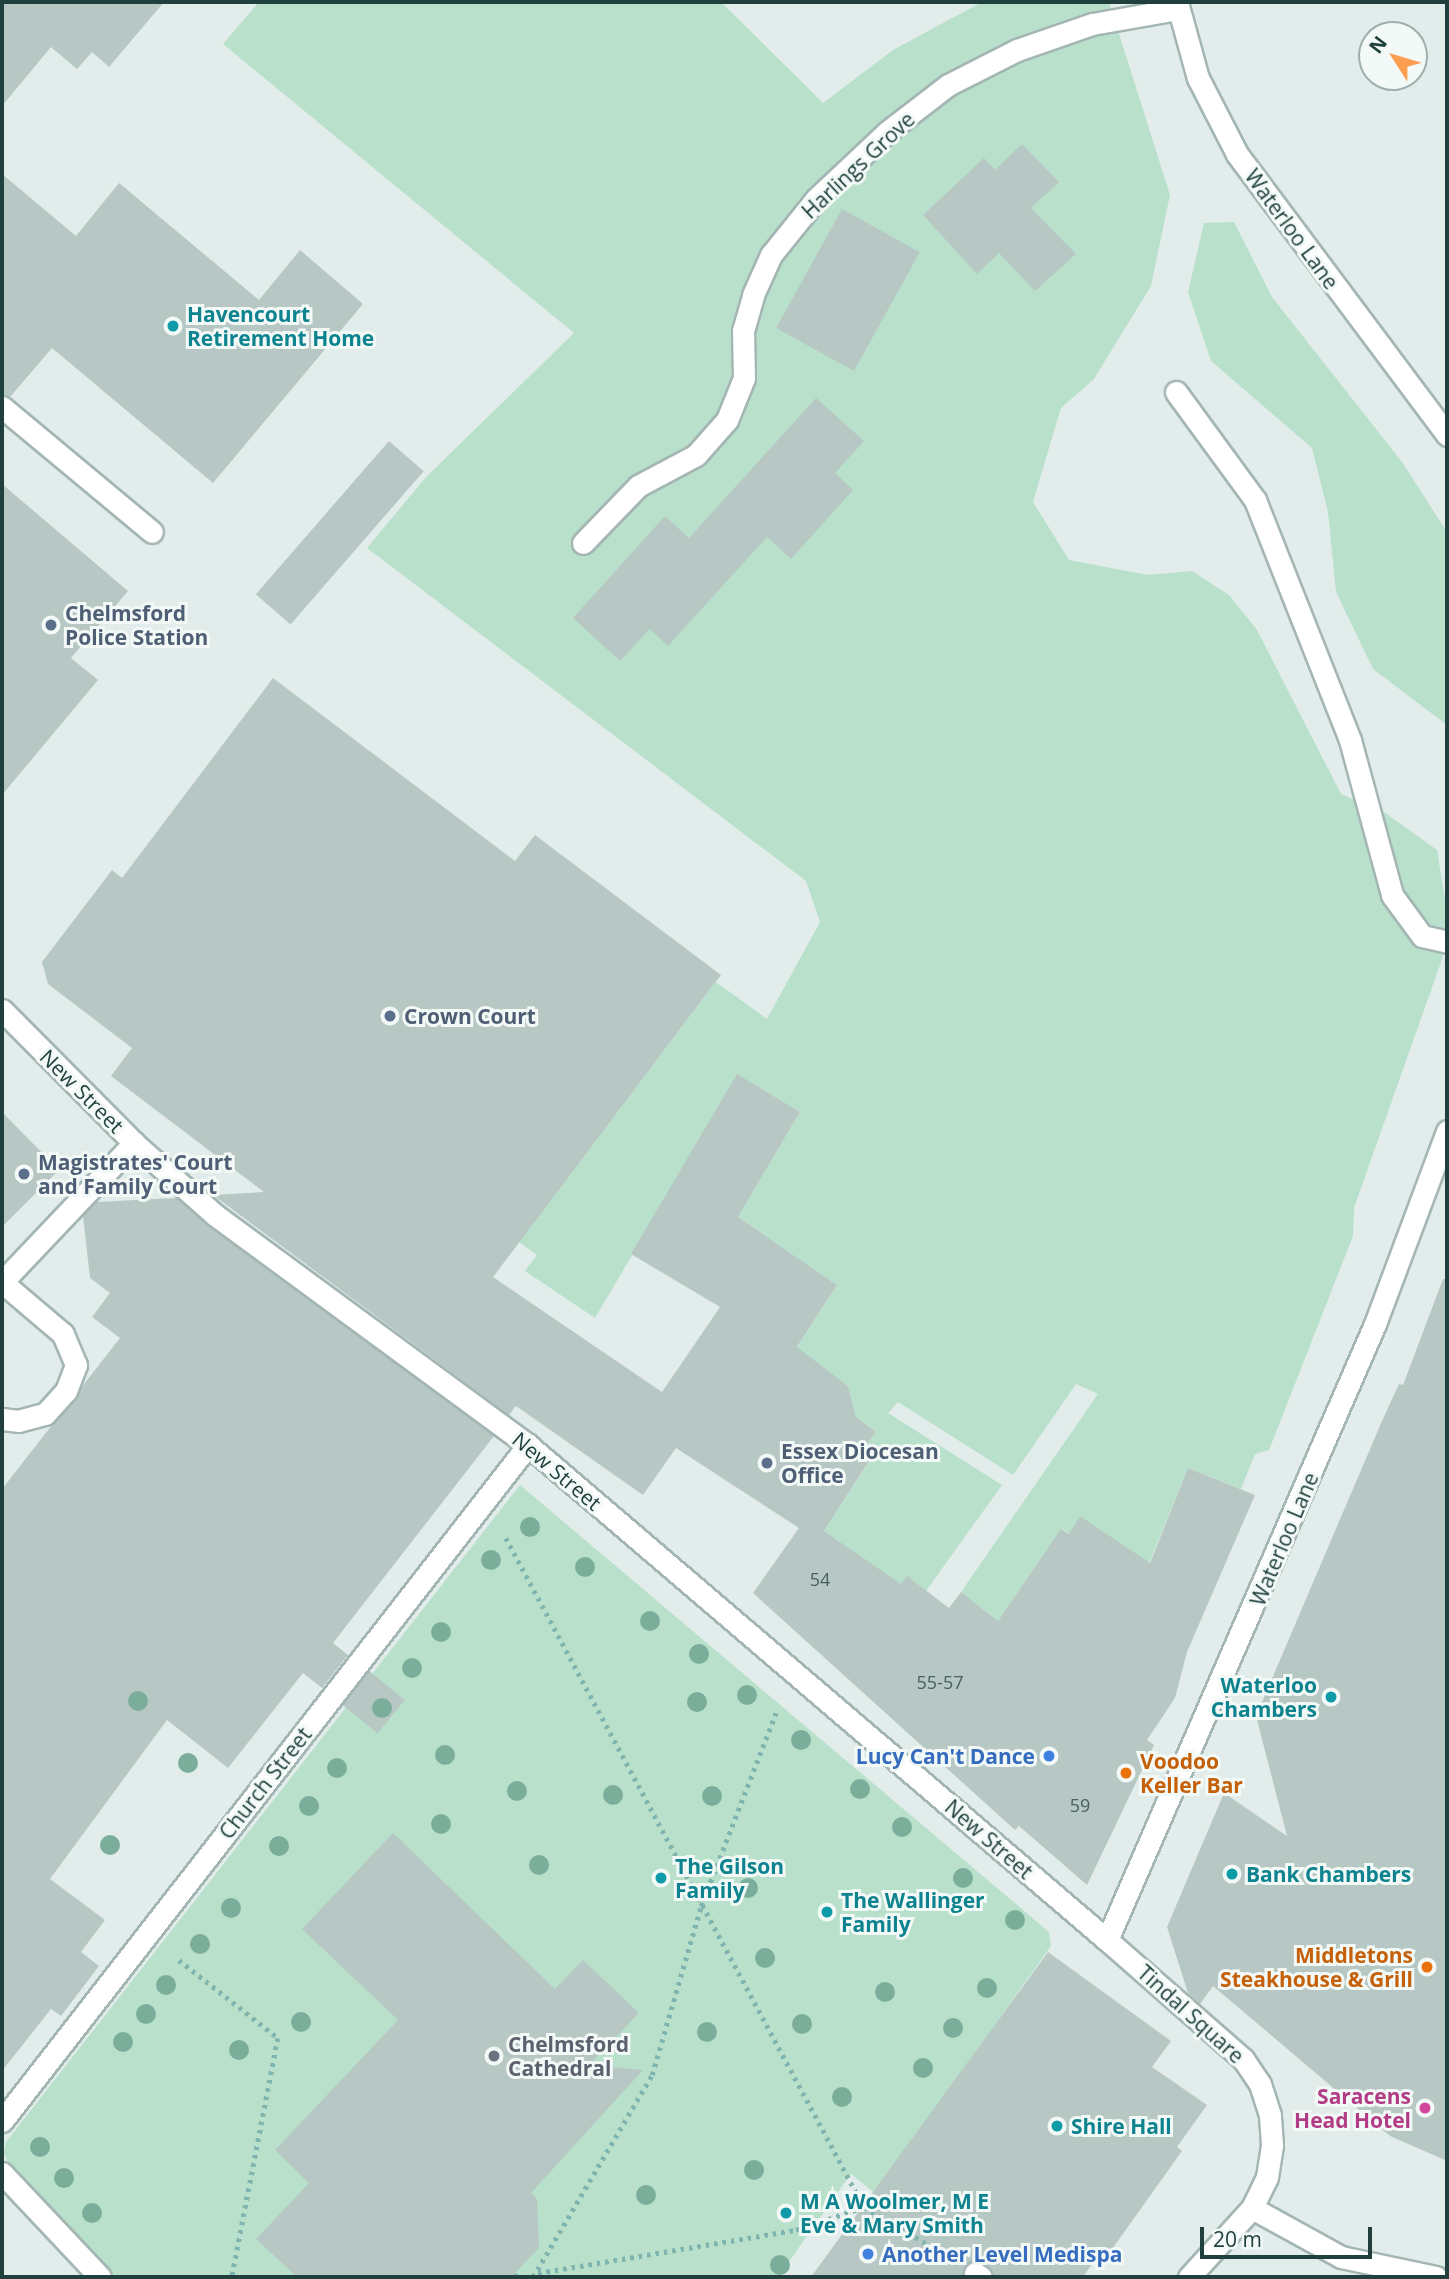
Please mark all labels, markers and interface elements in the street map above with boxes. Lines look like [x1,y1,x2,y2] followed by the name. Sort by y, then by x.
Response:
[1358,21,1428,91] north arrow
[1363,31,1393,59] text: N
[796,106,920,224] street label: Harlings Grove
[1240,164,1344,294] street label: Waterloo Lane
[187,301,374,351] place label: Havencourt Retirement Home
[165,318,181,334] marker: Havencourt Retirement Home
[65,600,208,650] place label: Chelmsford Police Station
[43,617,59,633] marker: Chelmsford Police Station
[404,1003,536,1029] place label: Crown Court
[382,1008,398,1024] marker: Crown Court
[35,1044,129,1138] street label: New Street
[38,1149,232,1199] place label: Magistrates' Court and Family Court
[16,1166,32,1182] marker: Magistrates' Court and Family Court
[508,1427,606,1515] street label: New Street
[781,1438,939,1488] place label: Essex Diocesan Office
[759,1455,775,1471] marker: Essex Diocesan Office
[1245,1469,1323,1609] street label: Waterloo Lane
[810,1568,830,1590] house number: 54
[917,1671,963,1693] house number: 55-57
[1211,1672,1317,1722] place label: Waterloo Chambers
[1323,1689,1339,1705] marker: Waterloo Chambers
[214,1722,316,1844] street label: Church Street
[856,1743,1035,1769] place label: Lucy Can't Dance
[1041,1748,1057,1764] marker: Lucy Can't Dance
[1140,1748,1243,1798] place label: Voodoo Keller Bar
[1118,1765,1134,1781] marker: Voodoo Keller Bar
[940,1794,1038,1884] street label: New Street
[1070,1794,1090,1816] house number: 59
[675,1853,784,1903] place label: The Gilson Family
[1246,1861,1411,1887] place label: Bank Chambers
[1224,1866,1240,1882] marker: Bank Chambers
[653,1870,669,1886] marker: The Gilson Family
[841,1887,985,1937] place label: The Wallinger Family
[819,1904,835,1920] marker: The Wallinger Family
[1220,1942,1413,1992] place label: Middletons Steakhouse & Grill
[1419,1959,1435,1975] marker: Middletons Steakhouse & Grill
[1133,1960,1249,2068] street label: Tindal Square
[508,2031,629,2081] place label: Chelmsford Cathedral
[486,2048,502,2064] marker: Chelmsford Cathedral
[1294,2083,1411,2133] place label: Saracens Head Hotel
[1417,2100,1433,2116] marker: Saracens Head Hotel
[1071,2113,1172,2139] place label: Shire Hall
[1049,2118,1065,2134] marker: Shire Hall
[800,2188,989,2238] place label: M A Woolmer, M E Eve & Mary Smith
[778,2205,794,2221] marker: M A Woolmer, M E Eve & Mary Smith
[1204,2212,1376,2256] scale bar
[1213,2225,1262,2253] text: 20 m
[882,2241,1122,2267] place label: Another Level Medispa
[860,2246,876,2262] marker: Another Level Medispa

